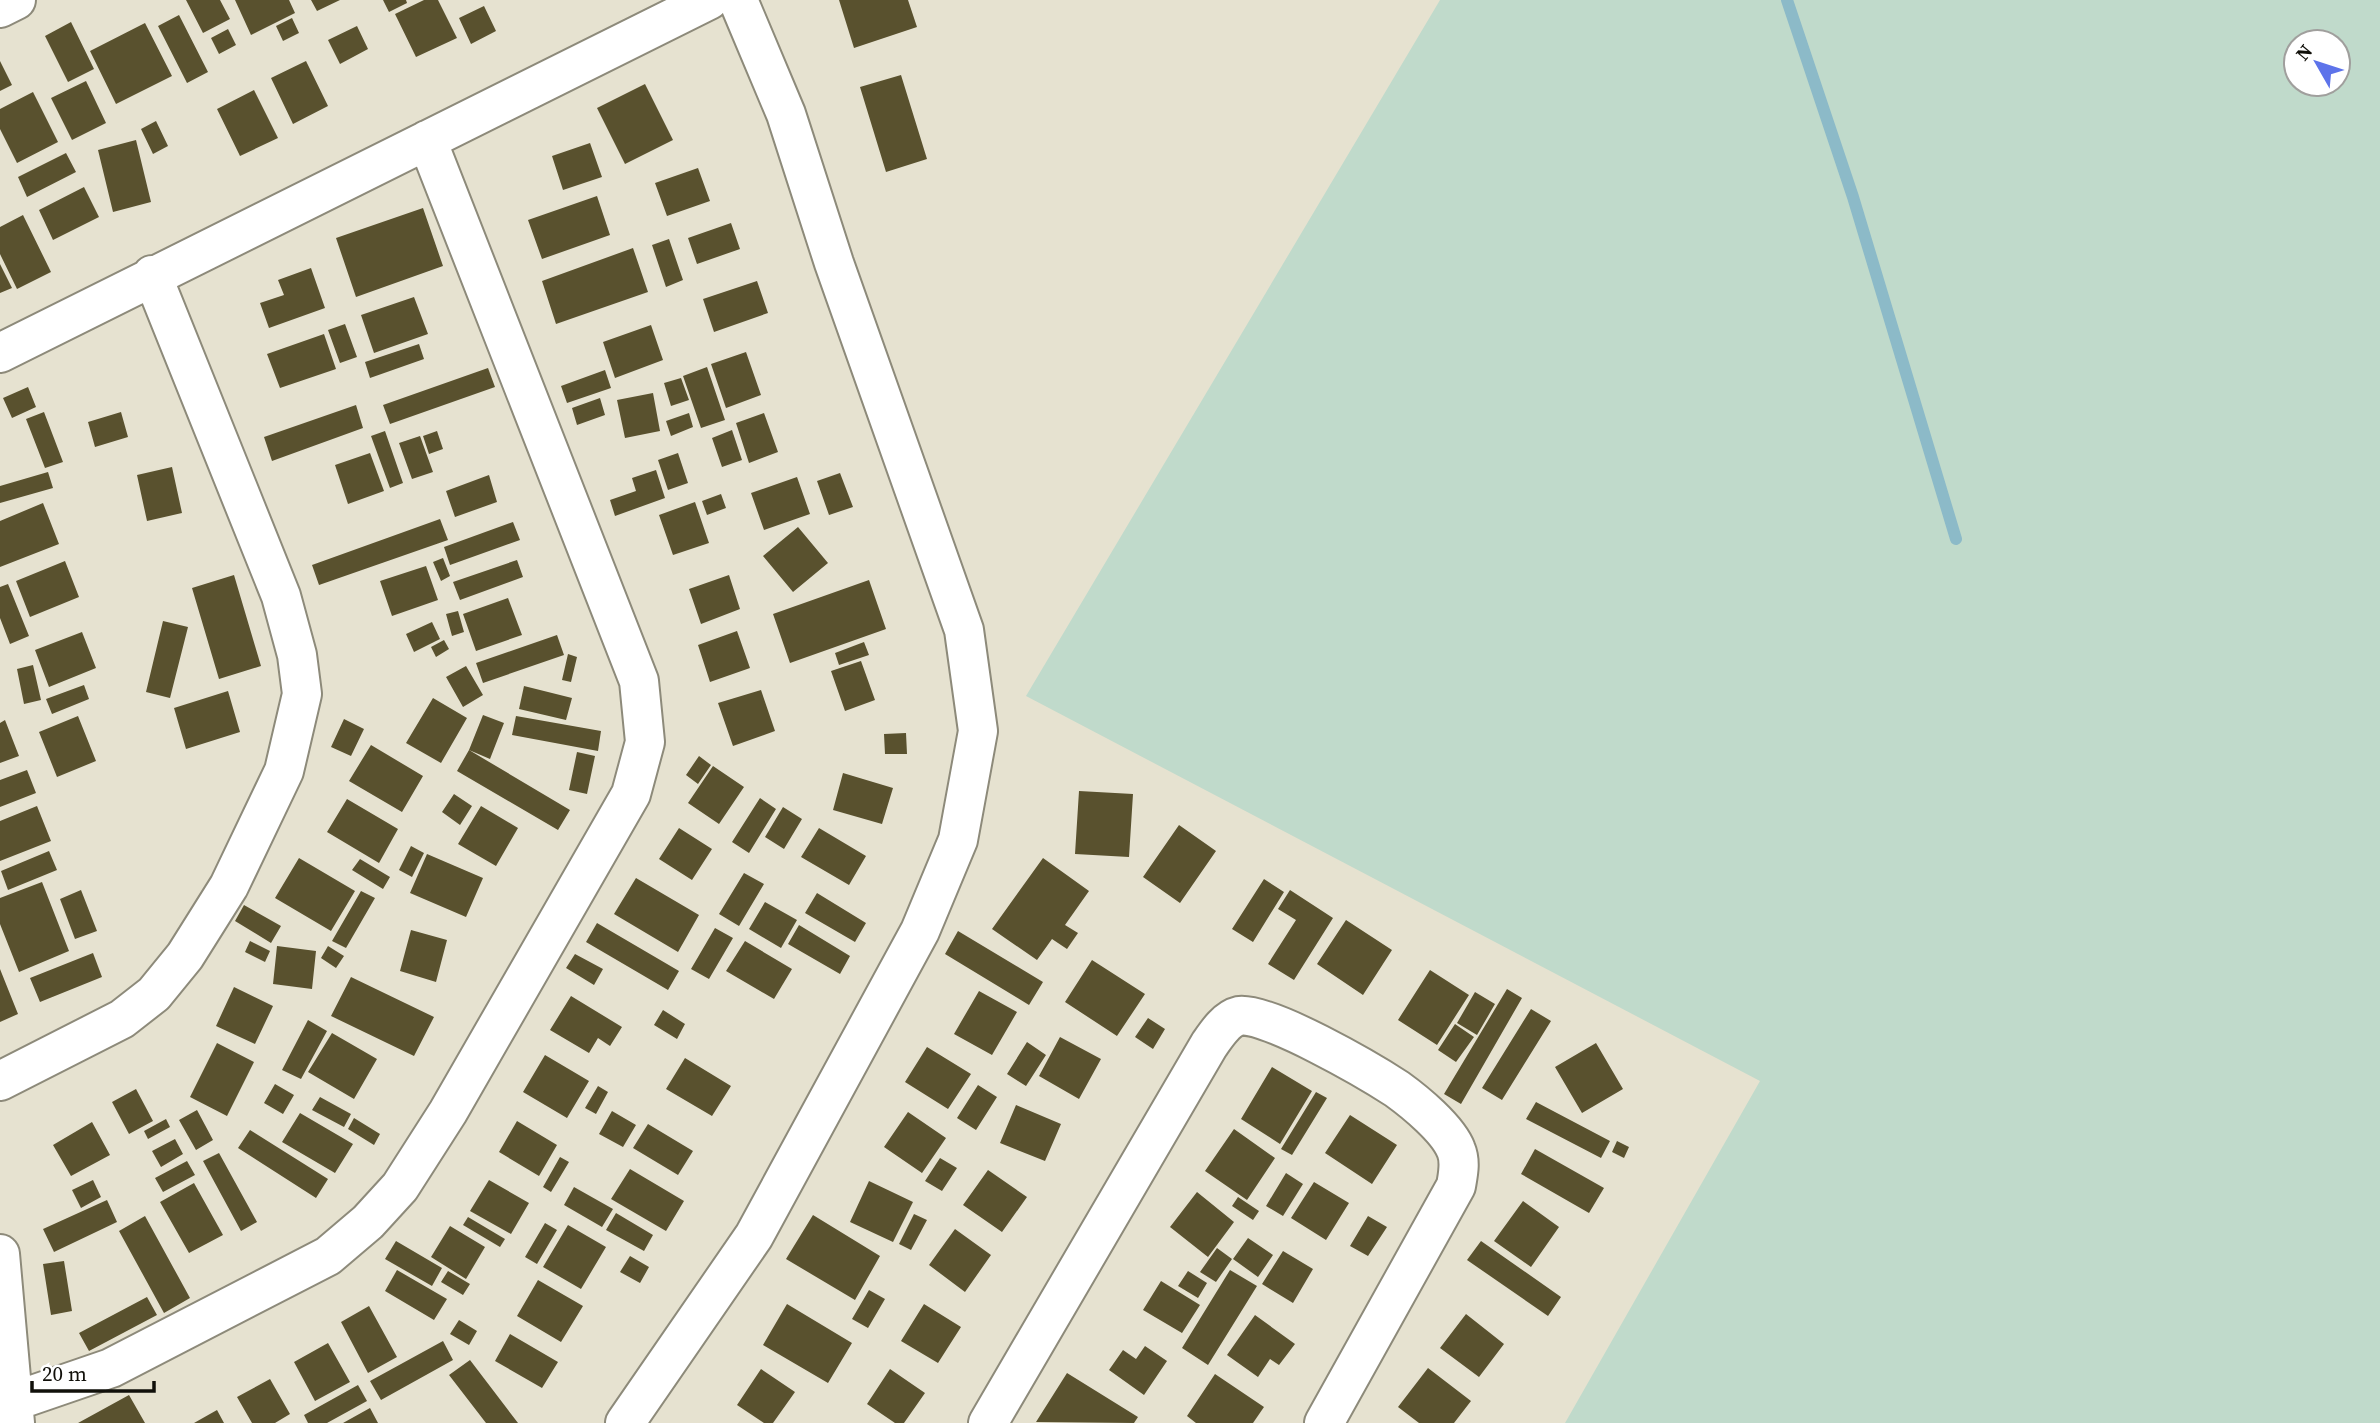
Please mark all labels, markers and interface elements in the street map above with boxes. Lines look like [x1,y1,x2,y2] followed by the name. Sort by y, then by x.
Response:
[2282,28,2352,98] north arrow
[2289,39,2318,66] text: N
[32,1350,154,1394] scale bar
[42,1359,87,1388] text: 20 m

